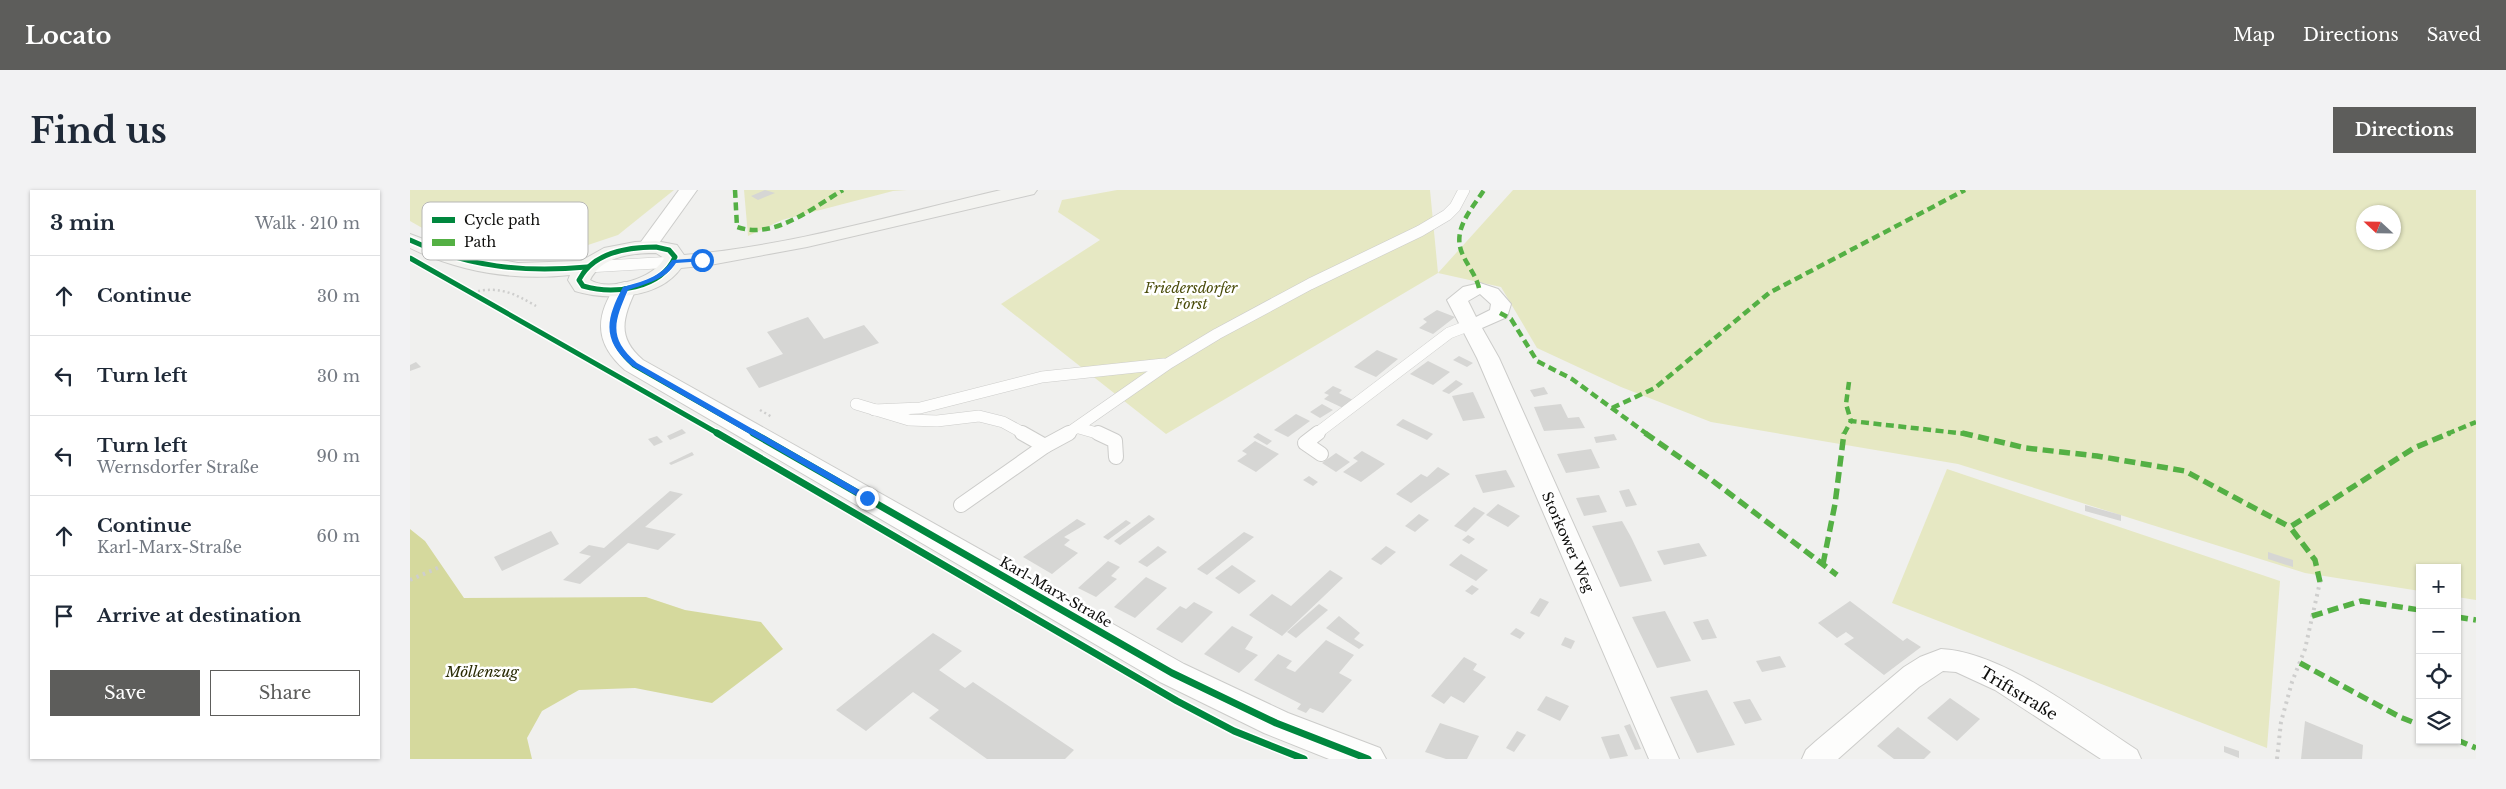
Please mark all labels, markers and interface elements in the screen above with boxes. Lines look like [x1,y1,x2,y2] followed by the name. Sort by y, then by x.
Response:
[25,21,111,50] text: Locato
[2233,24,2275,46] text: Map
[2303,24,2399,46] text: Directions
[2427,24,2481,46] text: Saved
[2333,107,2476,153] button: Directions
[30,109,167,152] text: Find us
[422,202,588,260] legend
[2356,205,2401,250] north arrow
[50,210,115,236] text: 3 min
[464,211,541,229] text: Cycle path
[255,213,360,233] text: Walk · 210 m
[464,233,496,251] text: Path
[691,249,714,272] route start
[1144,279,1238,313] park label: Friedersdorfer Forst
[50,282,78,310] icon: ahead
[97,284,192,307] text: Continue
[317,286,360,306] text: 30 m
[50,362,78,390] icon: left
[97,364,188,387] text: Turn left
[317,366,360,386] text: 30 m
[97,434,188,457] text: Turn left
[50,442,78,470] icon: left
[317,446,360,466] text: 90 m
[97,457,259,477] text: Wernsdorfer Straße
[856,487,879,510] route end
[1538,489,1599,596] street label: Storkower Weg
[97,514,192,537] text: Continue
[50,522,78,550] icon: ahead
[317,526,360,546] text: 60 m
[97,537,242,557] text: Karl-Marx-Straße
[997,553,1115,631] street label: Karl-Marx-Straße
[2416,564,2461,744] map controls
[2416,564,2461,609] button: +
[50,602,78,630] icon: arrive
[97,604,301,627] text: Arrive at destination
[2416,609,2461,654] button: −
[2416,654,2461,699] button: locate
[444,662,519,681] water label: Möllenzug
[1976,662,2062,724] street label: Triftstraße
[50,670,200,716] button: Save
[210,670,360,716] button: Share
[2416,699,2461,744] button: layers

